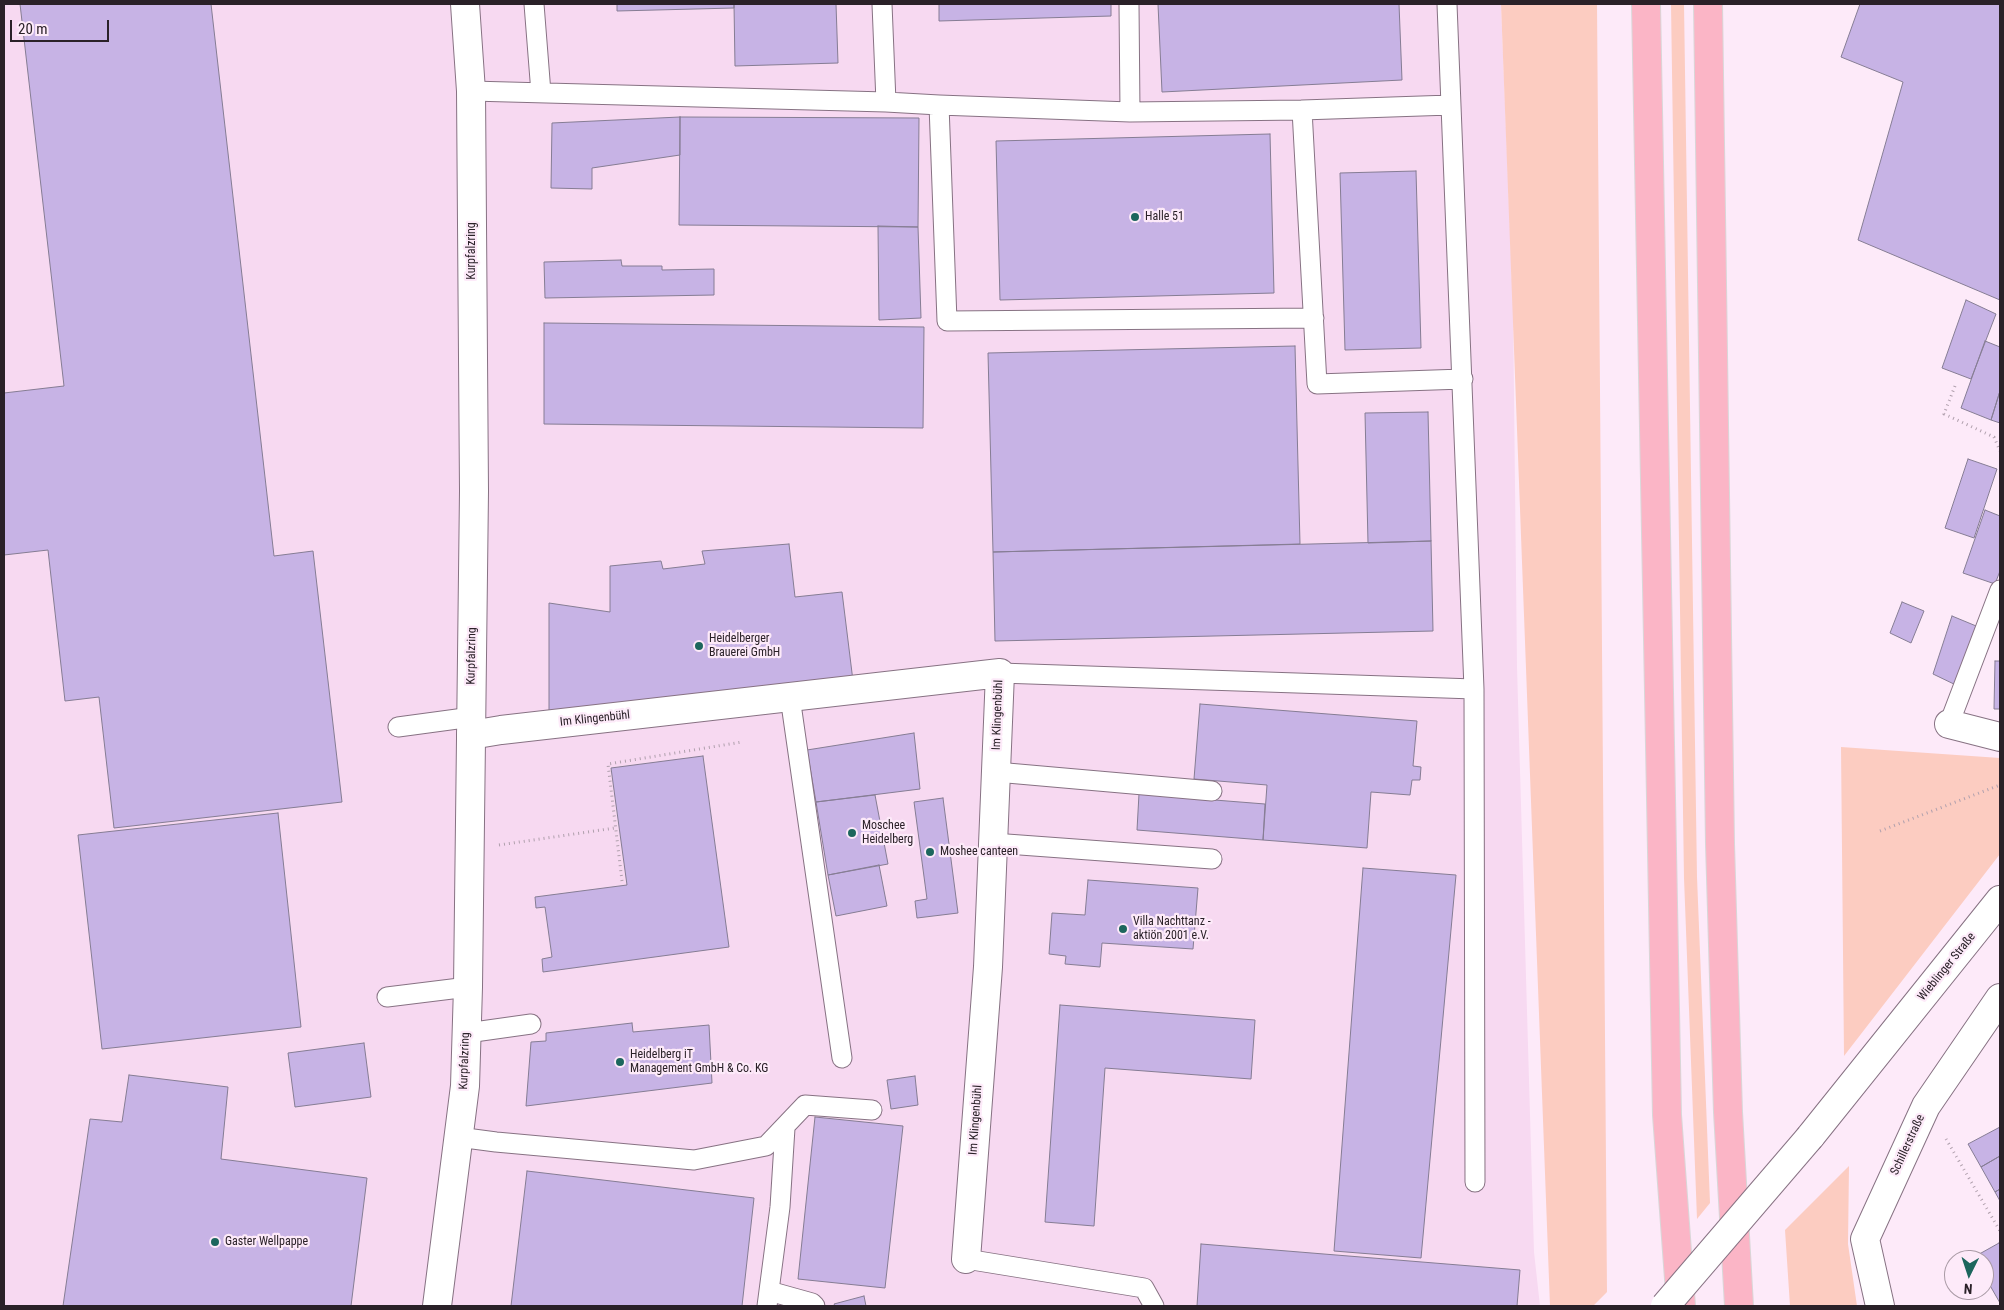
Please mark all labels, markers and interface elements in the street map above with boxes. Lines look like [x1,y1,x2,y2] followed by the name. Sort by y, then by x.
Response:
[12,10,111,42] scale bar
[18,20,48,38] text: 20 m
[1145,210,1184,224] place label: Halle 51
[1129,211,1141,223] marker: Halle 51
[465,222,479,280] street label: Kurpfalzring
[464,627,480,685] street label: Kurpfalzring
[709,632,780,660] place label: Heidelberger Brauerei GmbH
[693,640,705,652] marker: Heidelberger Brauerei GmbH
[990,680,1006,750] street label: Im Klingenbühl
[559,708,631,730] street label: Im Klingenbühl
[862,819,913,847] place label: Moschee Heidelberg
[846,827,858,839] marker: Moschee Heidelberg
[940,845,1018,859] place label: Moshee canteen
[924,846,936,858] marker: Moshee canteen
[1133,915,1211,943] place label: Villa Nachttanz - aktiön 2001 e.V.
[1117,923,1129,935] marker: Villa Nachttanz - aktiön 2001 e.V.
[1915,930,1979,1004] street label: Wieblinger Straße
[457,1032,473,1090] street label: Kurpfalzring
[630,1048,768,1076] place label: Heidelberg iT Management GmbH & Co. KG
[614,1056,626,1068] marker: Heidelberg iT Management GmbH & Co. KG
[966,1084,986,1156] street label: Im Klingenbühl
[1888,1112,1928,1178] street label: Schillerstraße
[225,1235,308,1249] place label: Gaster Wellpappe
[209,1236,221,1248] marker: Gaster Wellpappe
[1944,1250,1994,1300] north arrow
[1963,1281,1973,1297] text: N

